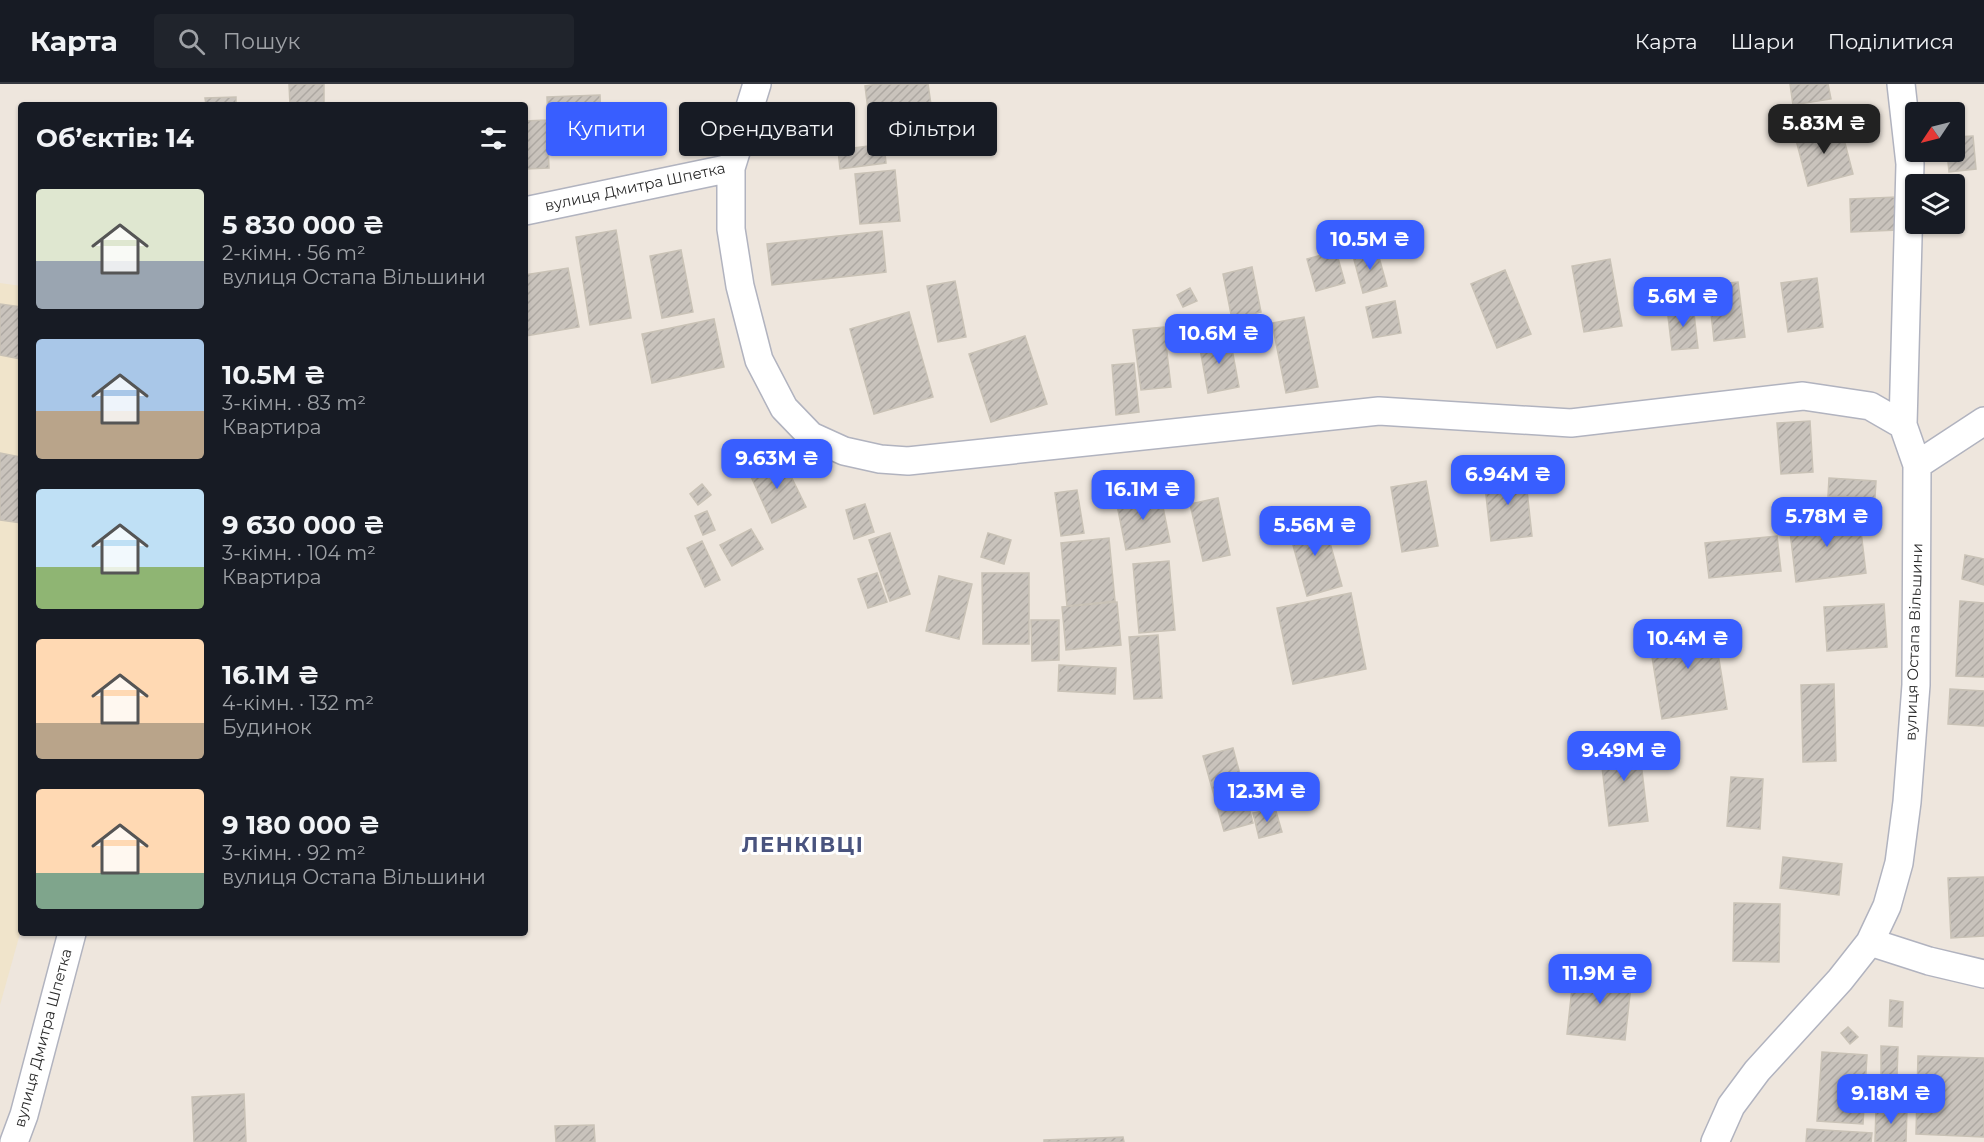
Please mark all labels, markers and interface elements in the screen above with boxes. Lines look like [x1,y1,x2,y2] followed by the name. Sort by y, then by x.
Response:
[154,14,574,68] search box
[30,24,118,58] text: Карта
[175,25,208,58] icon: search
[223,28,300,55] text: Пошук
[1635,29,1698,54] text: Карта
[1731,29,1795,54] text: Шари
[1828,29,1954,54] text: Поділитися
[546,102,667,156] chip: Купити
[679,102,855,156] chip: Орендувати
[867,102,997,156] chip: Фільтри
[1905,102,1965,162] north arrow
[1905,102,1965,234] map controls
[1769,104,1879,155] pin: 5.83M ₴
[1782,111,1866,135] text: 5.83M ₴
[36,122,194,154] text: Об’єктів: 14
[477,122,510,155] icon: filters
[543,158,727,215] street label: вулиця Дмитра Шпетка
[1905,174,1965,234] button: layers
[222,209,384,241] text: 5 830 000 ₴
[84,213,156,285] icon: home
[1315,220,1425,271] pin: 10.5M ₴
[1330,227,1410,251] text: 10.5M ₴
[222,241,366,265] text: 2-кімн. · 56 m²
[222,265,486,289] text: вулиця Остапа Вільшини
[1634,277,1732,328] pin: 5.6M ₴
[1648,284,1718,308] text: 5.6M ₴
[1164,314,1274,365] pin: 10.6M ₴
[1179,321,1259,345] text: 10.6M ₴
[222,359,325,391] text: 10.5M ₴
[84,363,156,435] icon: home
[222,391,366,415] text: 3-кімн. · 83 m²
[222,415,322,439] text: Квартира
[722,439,832,490] pin: 9.63M ₴
[735,446,819,470] text: 9.63M ₴
[1453,455,1563,506] pin: 6.94M ₴
[1465,462,1551,486] text: 6.94M ₴
[1088,470,1198,521] pin: 16.1M ₴
[1106,477,1180,501] text: 16.1M ₴
[1772,497,1882,548] pin: 5.78M ₴
[1785,504,1869,528] text: 5.78M ₴
[1260,506,1370,557] pin: 5.56M ₴
[222,509,385,541] text: 9 630 000 ₴
[84,513,156,585] icon: home
[1273,513,1357,537] text: 5.56M ₴
[222,541,376,565] text: 3-кімн. · 104 m²
[1901,543,1926,741] street label: вулиця Остапа Вільшини
[222,565,322,589] text: Квартира
[1633,619,1743,670] pin: 10.4M ₴
[1647,626,1729,650] text: 10.4M ₴
[222,659,319,691] text: 16.1M ₴
[84,663,156,735] icon: home
[222,691,374,715] text: 4-кімн. · 132 m²
[222,715,312,739] text: Будинок
[1569,731,1679,782] pin: 9.49M ₴
[1581,738,1667,762] text: 9.49M ₴
[1212,772,1322,823] pin: 12.3M ₴
[1228,779,1306,803] text: 12.3M ₴
[222,809,380,841] text: 9 180 000 ₴
[84,813,156,885] icon: home
[742,832,864,857] district label: ЛЕНКІВЦІ
[222,841,366,865] text: 3-кімн. · 92 m²
[222,865,486,889] text: вулиця Остапа Вільшини
[10,946,76,1129] street label: вулиця Дмитра Шпетка
[1545,954,1655,1005] pin: 11.9M ₴
[1563,961,1637,985] text: 11.9M ₴
[1836,1074,1946,1125] pin: 9.18M ₴
[1851,1081,1931,1105] text: 9.18M ₴

